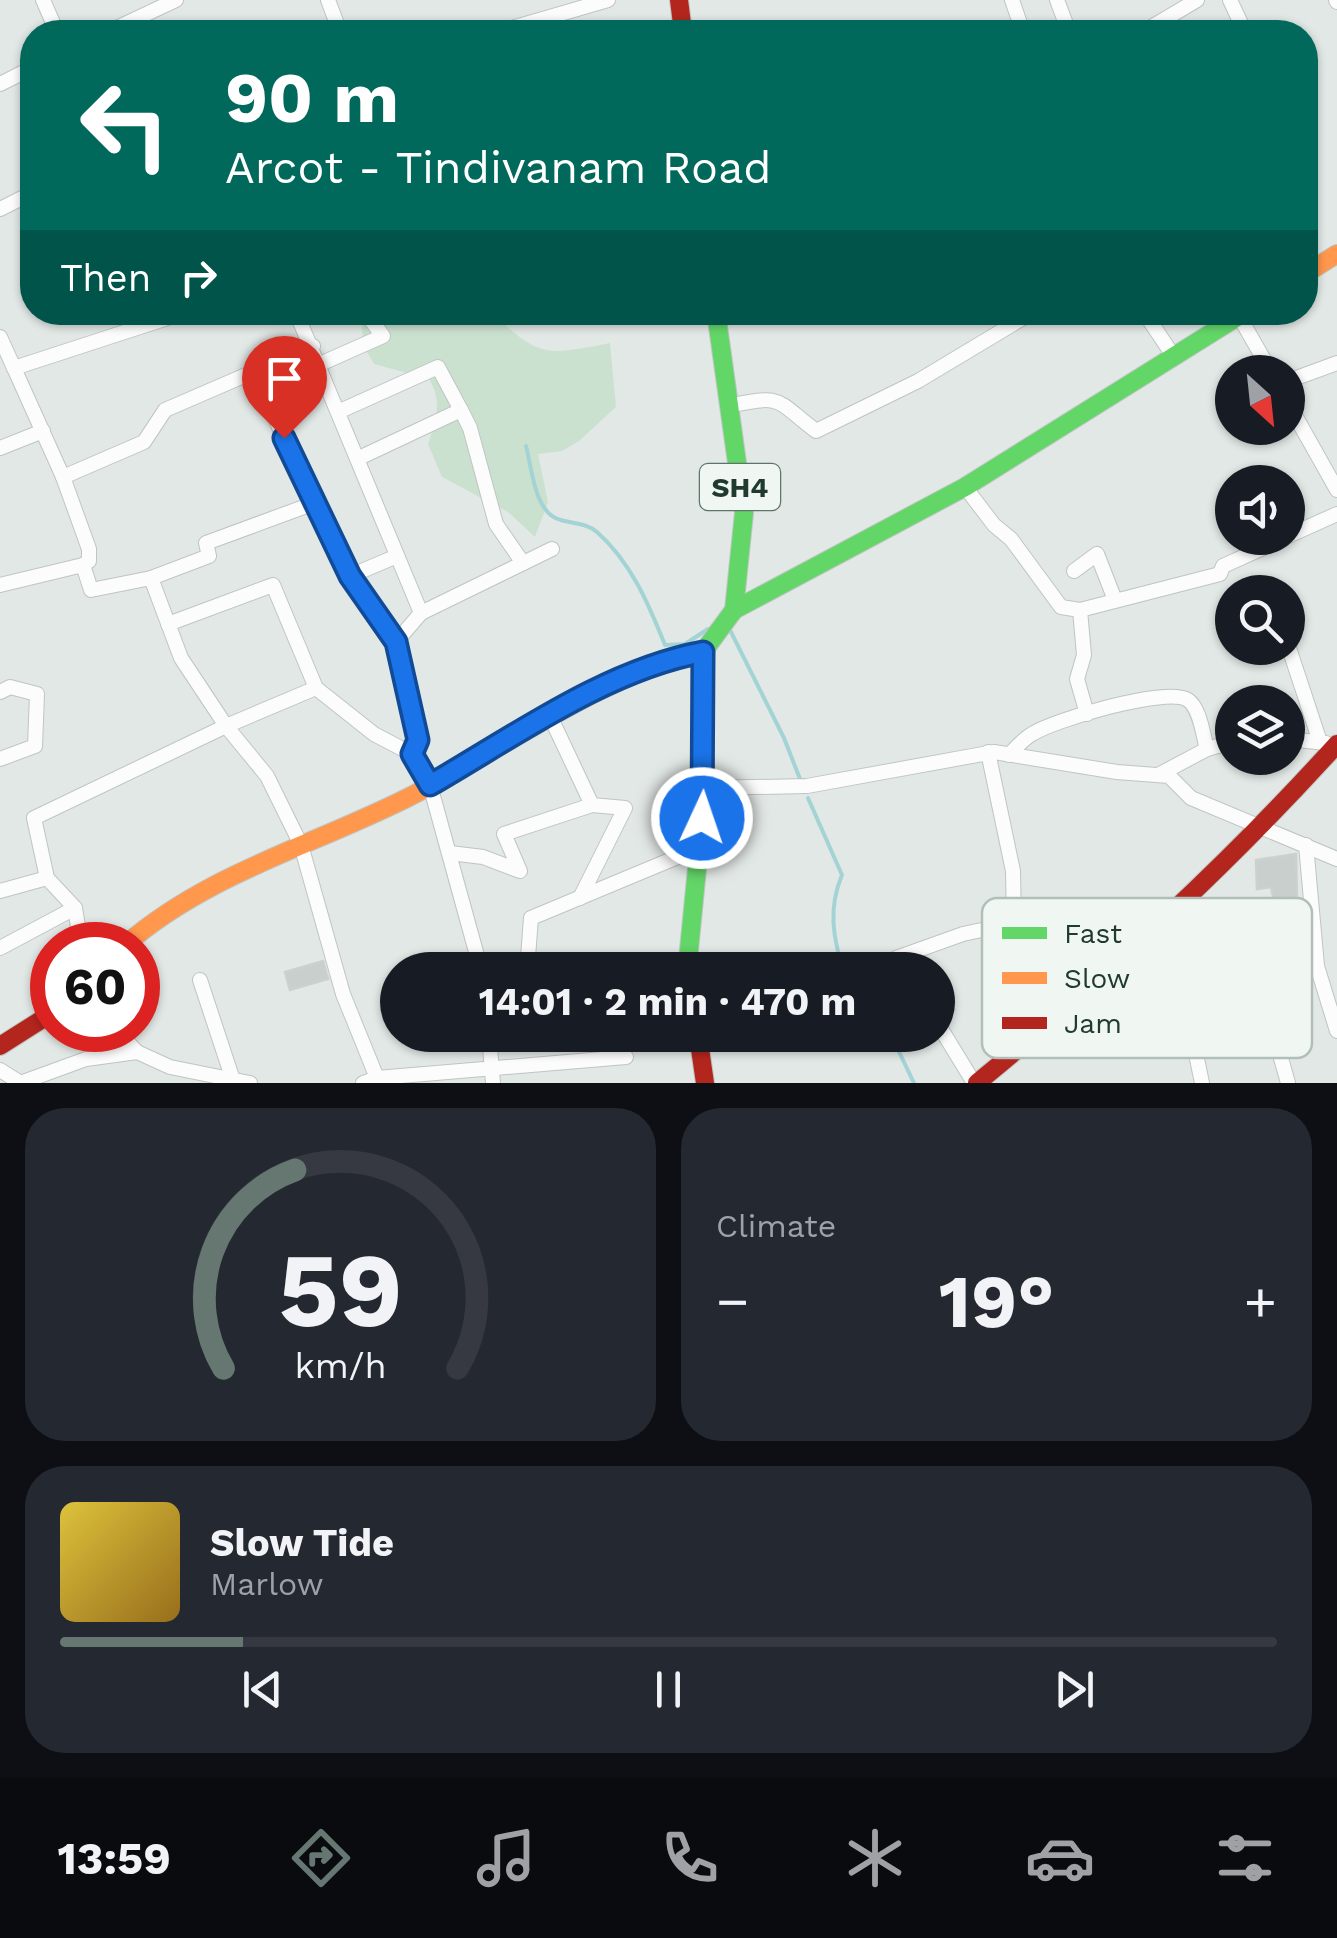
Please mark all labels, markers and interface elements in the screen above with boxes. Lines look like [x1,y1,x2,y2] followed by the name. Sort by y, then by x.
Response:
[225,57,399,139] text: 90 m
[60,60,190,190] icon: left
[225,141,772,194] text: Arcot - Tindivanam Road
[171,250,226,305] icon: right
[60,256,151,300] text: Then
[242,336,327,439] pin
[257,351,312,406] icon: arrive
[1215,355,1305,445] north arrow
[1215,355,1305,775] map controls
[700,464,780,510] road number: SH4
[1215,465,1305,555] button: sound
[1215,575,1305,665] button: search
[1215,685,1305,775] button: layers
[650,766,754,870] position arrow
[982,898,1312,1058] legend
[1064,917,1122,950] text: Fast
[30,922,160,1052] speed limit sign: 60
[1064,962,1130,995] text: Slow
[479,980,856,1024] text: 14:01 · 2 min · 470 m
[1064,1007,1122,1040] text: Jam
[716,1207,836,1245] text: Climate
[278,1229,403,1351] text: 59
[939,1257,1054,1345] text: 19°
[716,1269,749,1333] text: −
[1244,1269,1277,1333] text: +
[294,1345,387,1387] text: km/h
[210,1521,394,1565] text: Slow Tide
[210,1565,324,1603] text: Marlow
[235,1662,290,1717] icon: previous
[641,1662,696,1717] icon: pause
[1047,1662,1102,1717] icon: next
[286,1823,356,1893] icon: directions
[471,1823,541,1893] icon: music
[655,1823,725,1893] icon: phone
[840,1823,910,1893] icon: climate
[1025,1823,1095,1893] icon: car
[1210,1823,1280,1893] icon: filters
[57,1832,171,1885] text: 13:59

